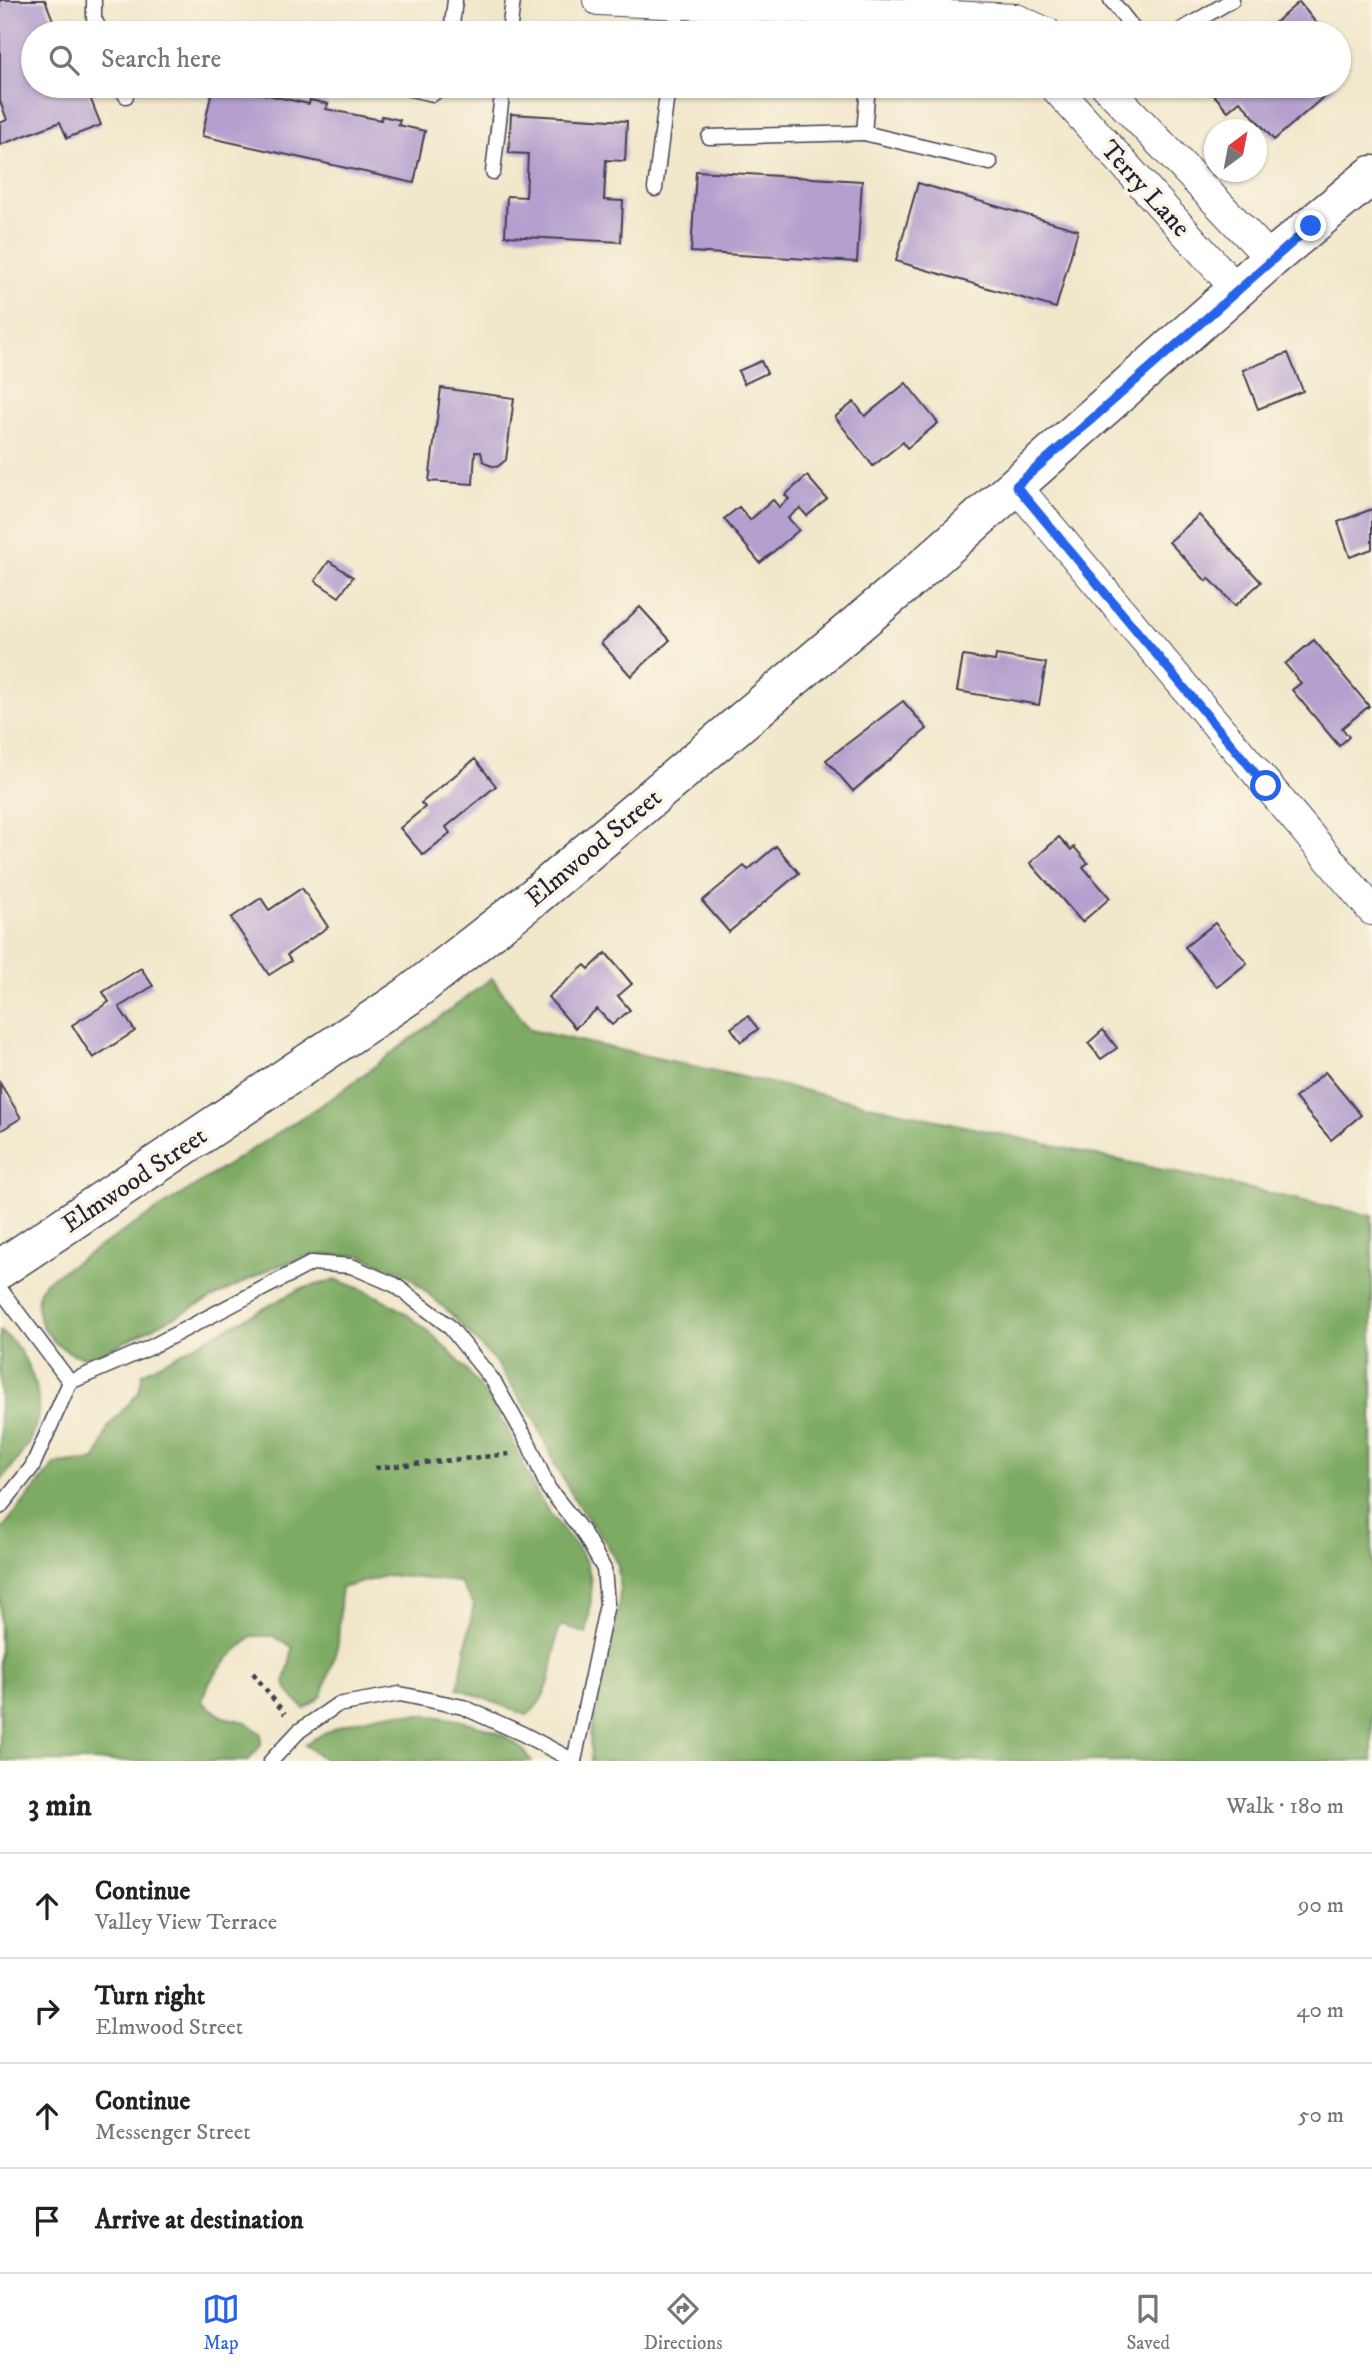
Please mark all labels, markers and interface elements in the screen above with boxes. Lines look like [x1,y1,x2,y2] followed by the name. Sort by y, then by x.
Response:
[21,21,1351,98] search box
[45,41,83,79] icon: search
[101,43,221,76] text: Search here
[1204,119,1267,182] north arrow
[1093,134,1197,244] street label: Terry Lane
[1295,210,1326,241] route end
[1250,770,1281,801] route start
[519,782,669,915] street label: Elmwood Street
[56,1120,214,1241] street label: Elmwood Street
[28,1788,92,1825] text: 3 min
[1226,1792,1344,1821] text: Walk · 180 m
[95,1875,190,1908] text: Continue
[28,1887,66,1925] icon: ahead
[1298,1891,1344,1920] text: 90 m
[95,1908,277,1937] text: Valley View Terrace
[95,1980,205,2013] text: Turn right
[28,1992,66,2030] icon: right
[1296,1996,1344,2025] text: 40 m
[95,2013,243,2042] text: Elmwood Street
[95,2085,190,2118] text: Continue
[28,2097,66,2135] icon: ahead
[1298,2101,1344,2130] text: 50 m
[95,2118,251,2147] text: Messenger Street
[28,2202,66,2240] icon: arrive
[95,2204,304,2237] text: Arrive at destination
[202,2290,240,2355] tab: Map
[644,2290,723,2355] tab: Directions
[1126,2290,1170,2355] tab: Saved

